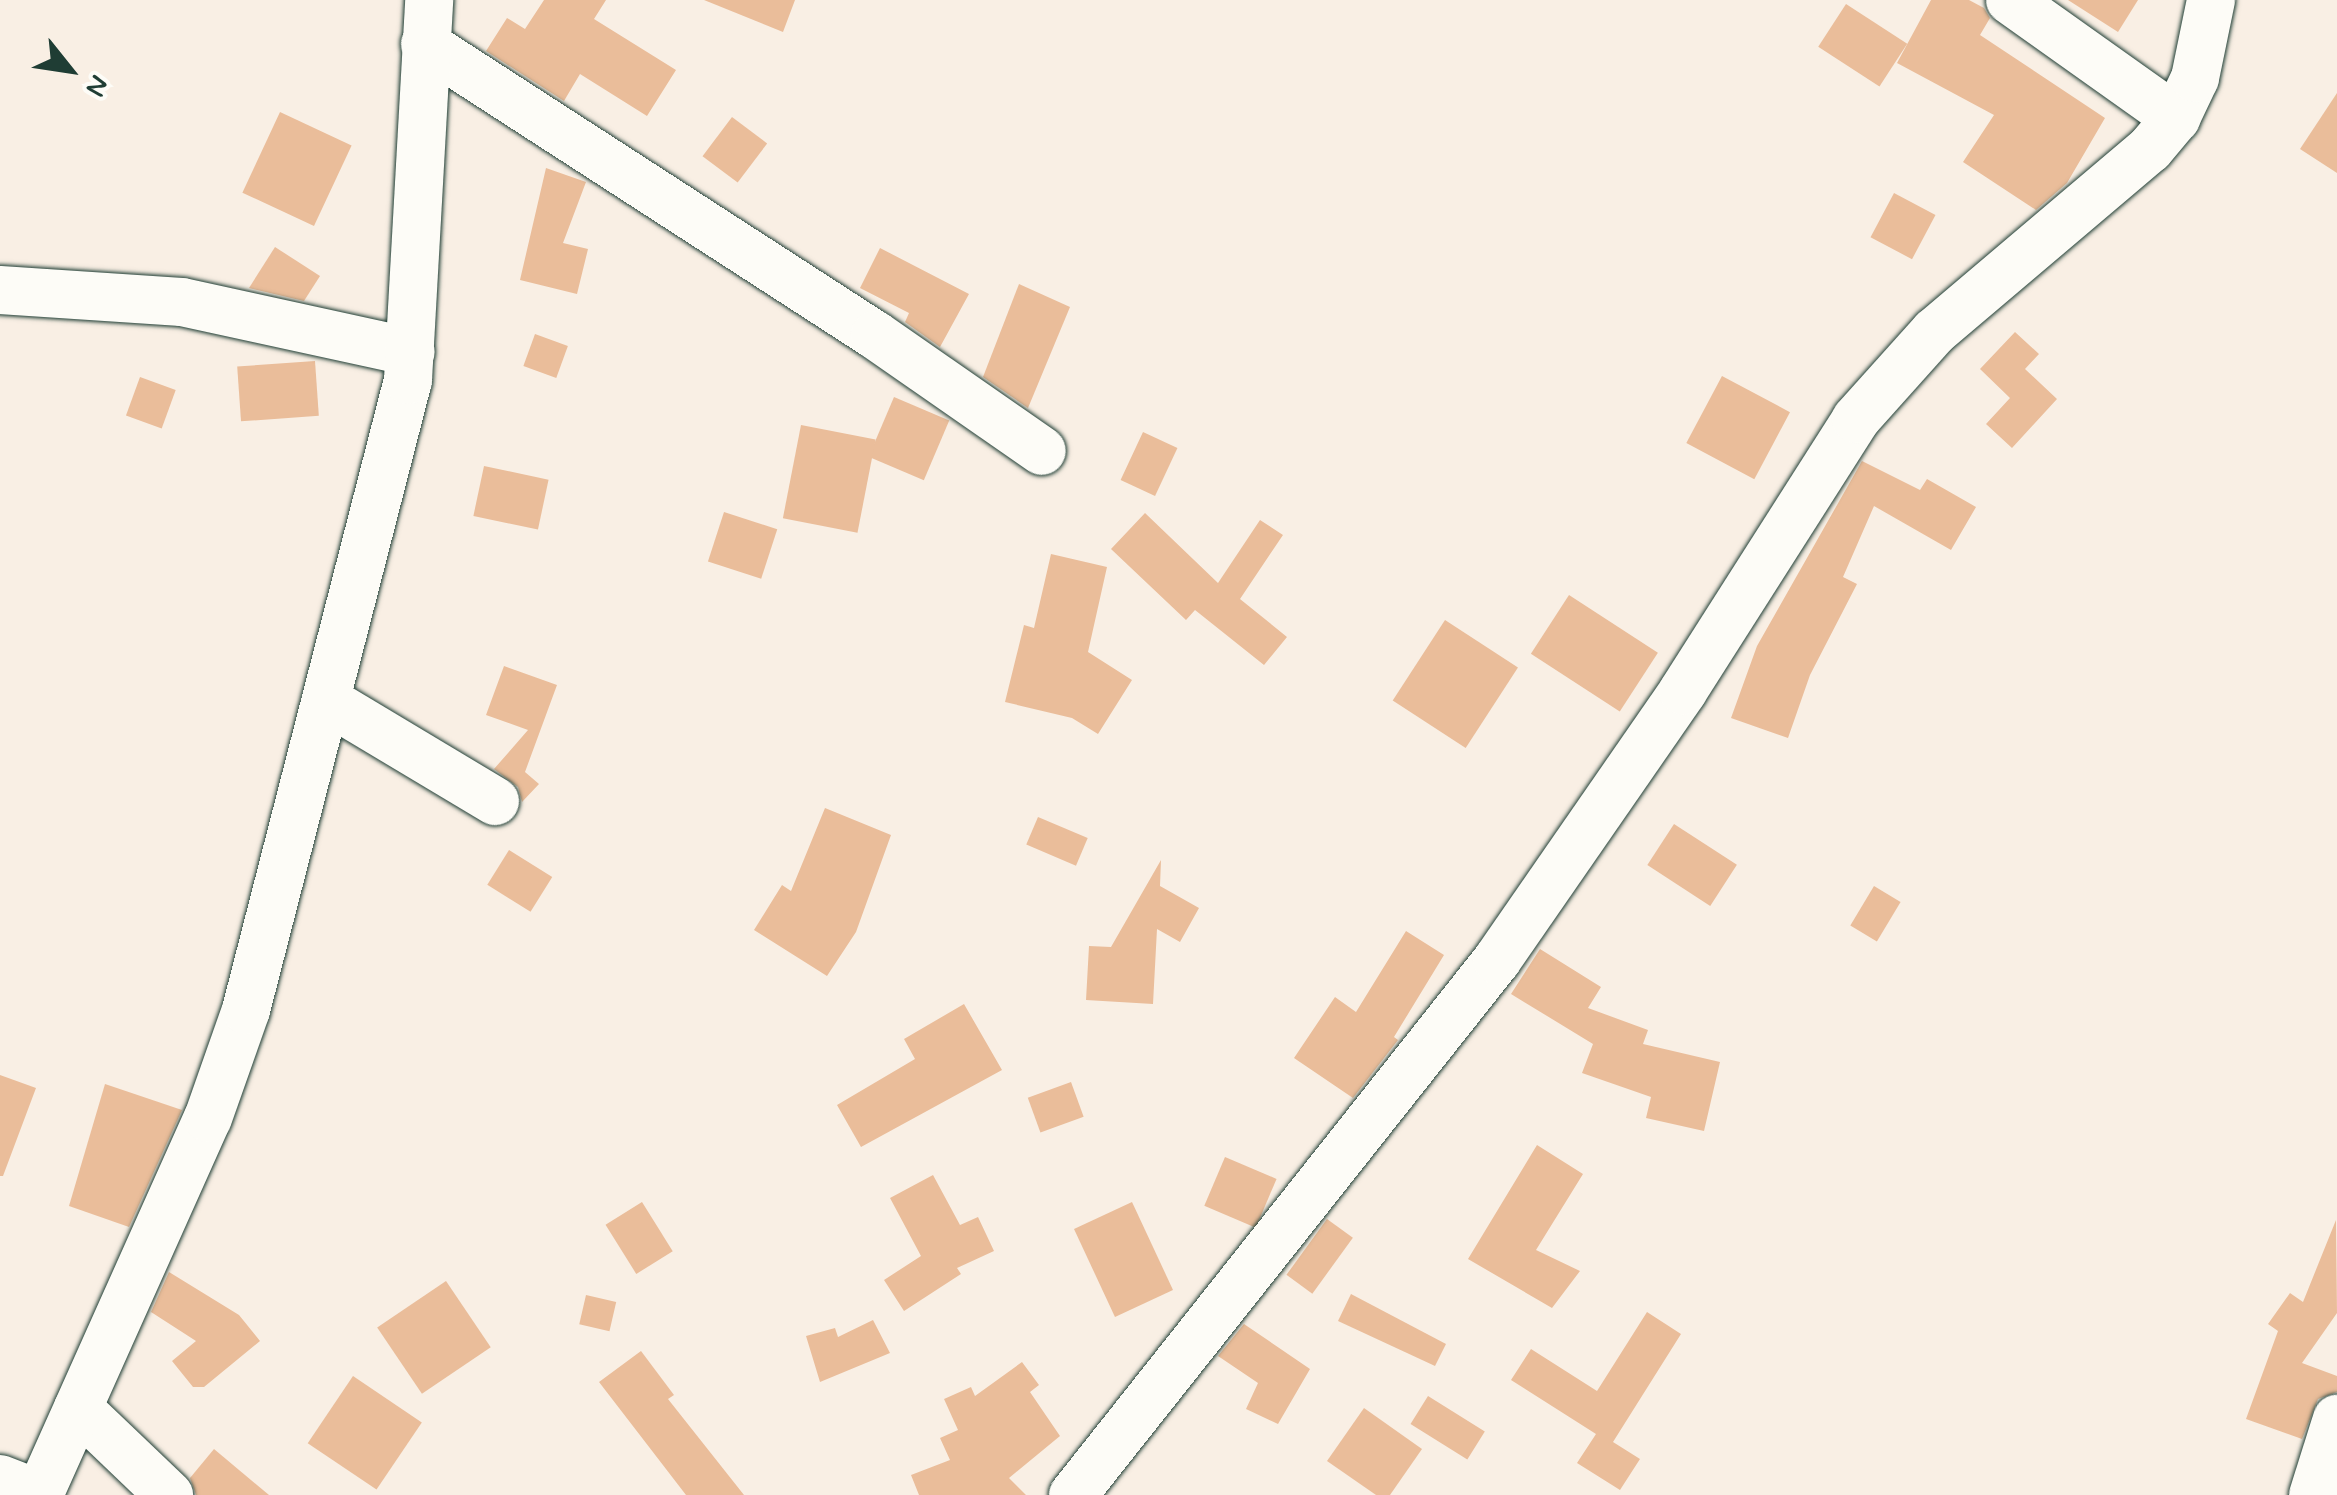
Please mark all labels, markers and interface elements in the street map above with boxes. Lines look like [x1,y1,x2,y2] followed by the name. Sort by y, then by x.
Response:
[20,20,120,120] north arrow
[76,68,117,103] text: N

